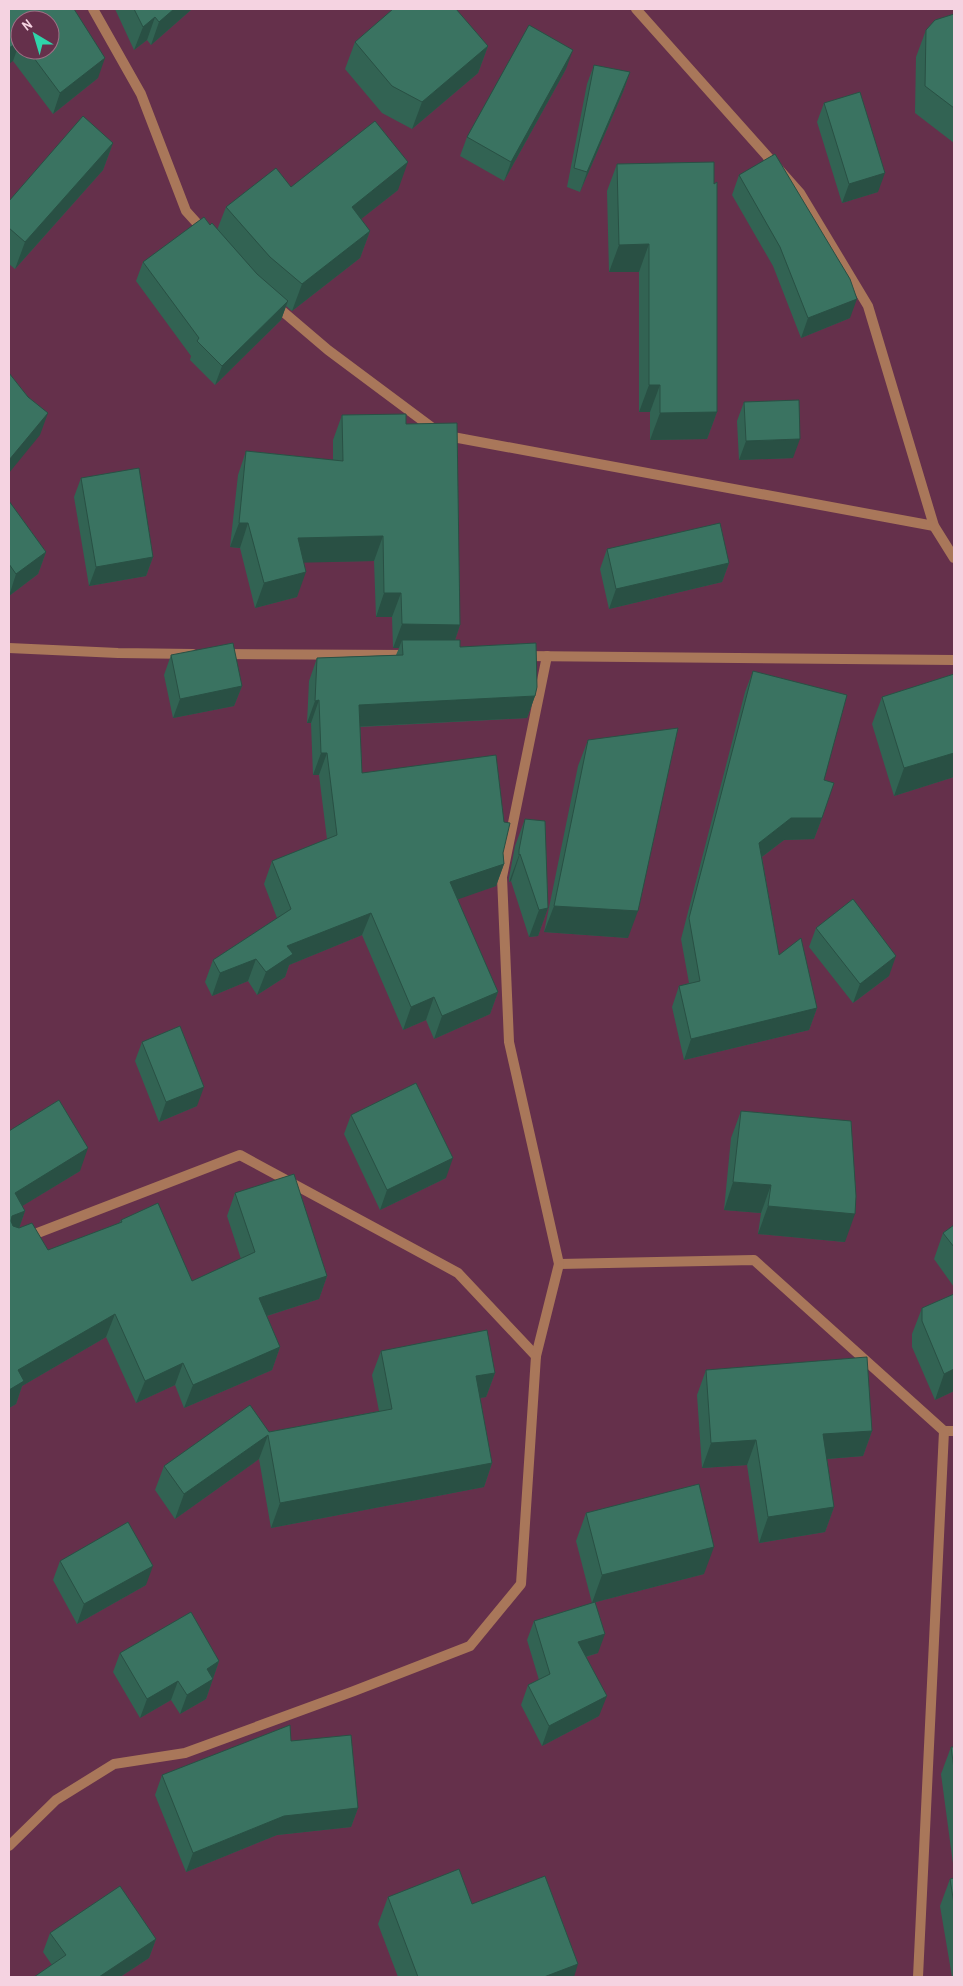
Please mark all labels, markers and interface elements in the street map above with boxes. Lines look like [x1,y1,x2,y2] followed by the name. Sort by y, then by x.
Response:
[10,10,60,60] north arrow
[18,15,36,34] text: N

